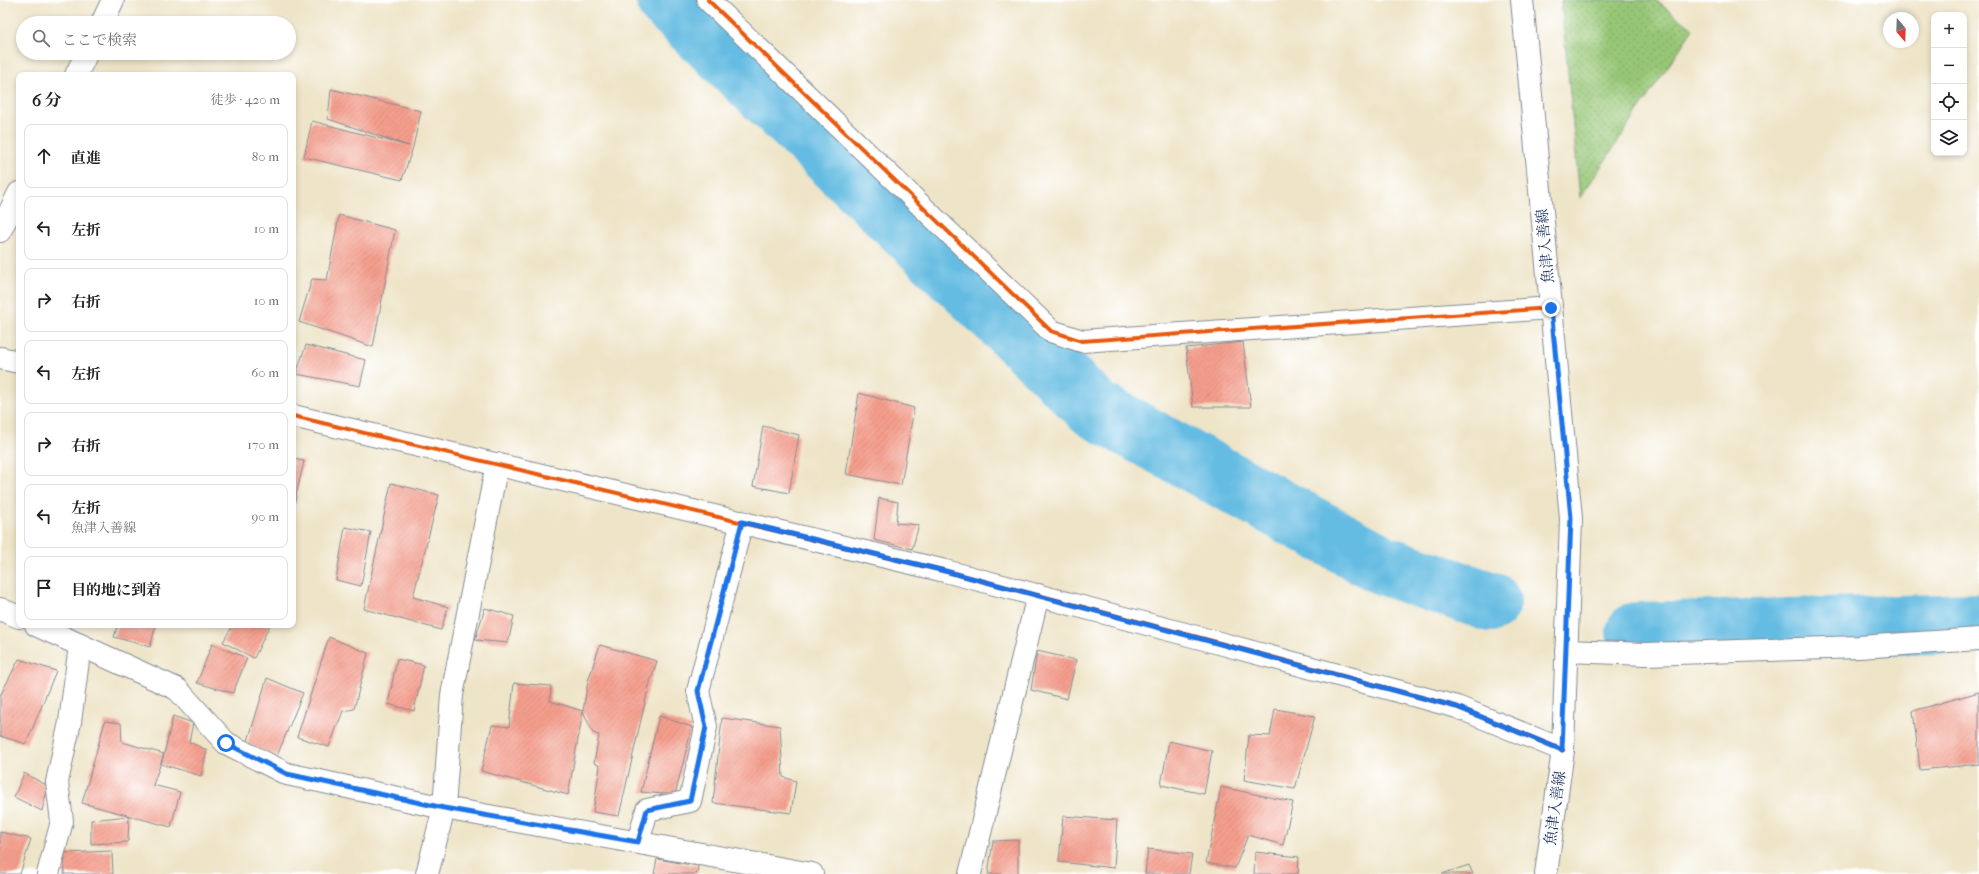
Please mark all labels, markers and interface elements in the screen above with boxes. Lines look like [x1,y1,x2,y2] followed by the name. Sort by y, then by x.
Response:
[1883,12,1919,48] north arrow
[1931,12,1967,156] map controls
[1931,12,1967,48] button: +
[16,16,296,60] search box
[30,27,52,49] icon: search
[62,31,137,49] text: ここで検索
[1931,48,1967,84] button: −
[1931,84,1967,120] button: locate
[32,90,62,110] text: 6 分
[211,92,280,107] text: 徒歩 · 420 m
[1931,120,1967,156] button: layers
[33,145,55,167] icon: ahead
[71,149,101,167] text: 直進
[252,149,279,164] text: 80 m
[1533,208,1557,284] street label: 魚津入善線
[33,217,55,239] icon: left
[71,221,101,239] text: 左折
[254,221,279,236] text: 10 m
[33,289,55,311] icon: right
[71,293,101,311] text: 右折
[254,293,279,308] text: 10 m
[1542,299,1560,317] route end
[33,361,55,383] icon: left
[71,365,101,383] text: 左折
[251,365,279,380] text: 60 m
[33,433,55,455] icon: right
[71,437,101,455] text: 右折
[247,437,279,452] text: 170 m
[71,499,101,517] text: 左折
[33,505,55,527] icon: left
[251,509,279,524] text: 90 m
[71,520,136,535] text: 魚津入善線
[33,577,55,599] icon: arrive
[71,581,161,599] text: 目的地に到着
[217,734,235,752] route start
[1541,770,1569,846] street label: 魚津入善線

